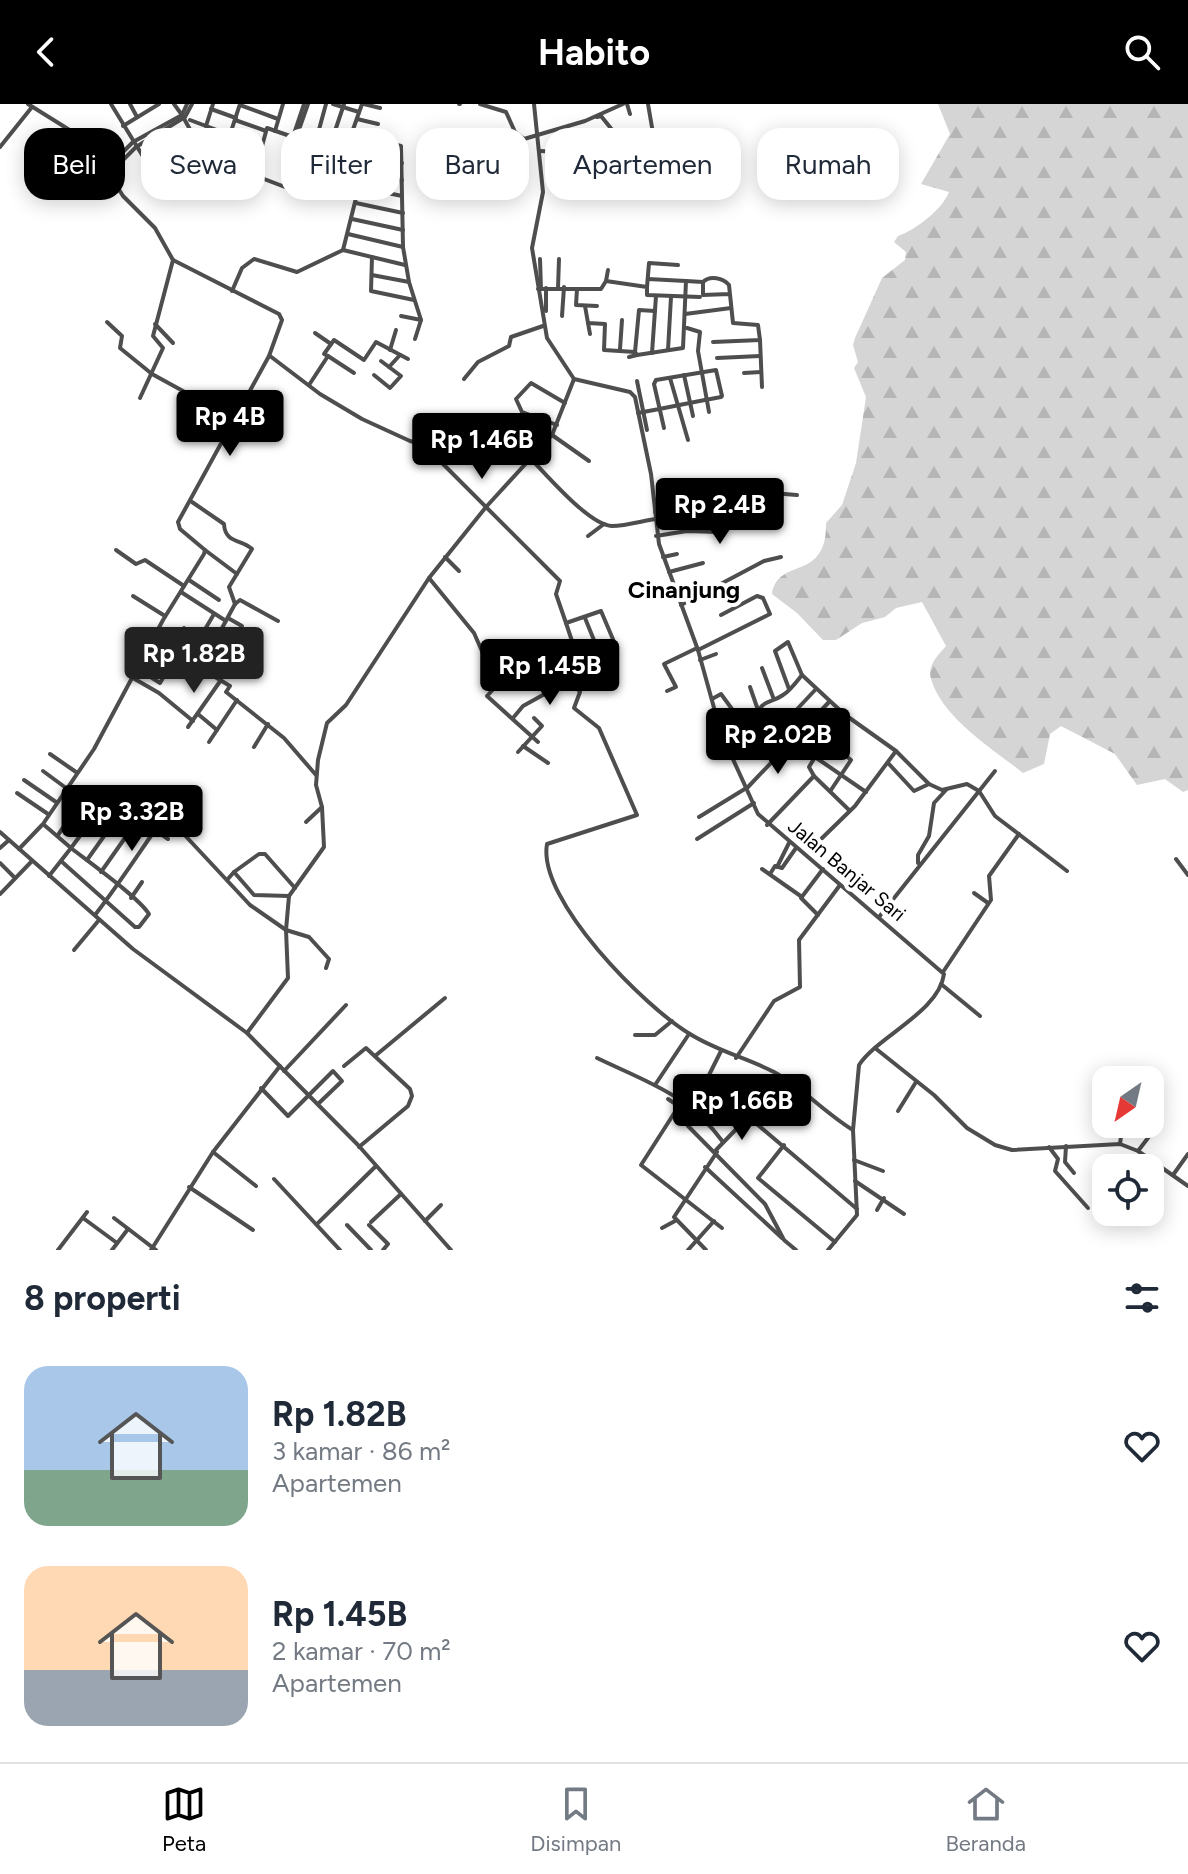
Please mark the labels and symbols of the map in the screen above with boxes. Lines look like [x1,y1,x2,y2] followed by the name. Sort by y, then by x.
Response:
[174,390,286,458] pin: Rp 4B
[399,413,565,481] pin: Rp 1.46B
[646,478,794,546] pin: Rp 2.4B
[628,575,740,604] district label: Cinanjung
[111,627,277,695] pin: Rp 1.82B
[467,639,633,707] pin: Rp 1.45B
[695,708,861,776] pin: Rp 2.02B
[49,785,215,853] pin: Rp 3.32B
[783,814,911,926] street label: Jalan Banjar Sari
[1092,1066,1164,1138] north arrow
[659,1074,825,1142] pin: Rp 1.66B

